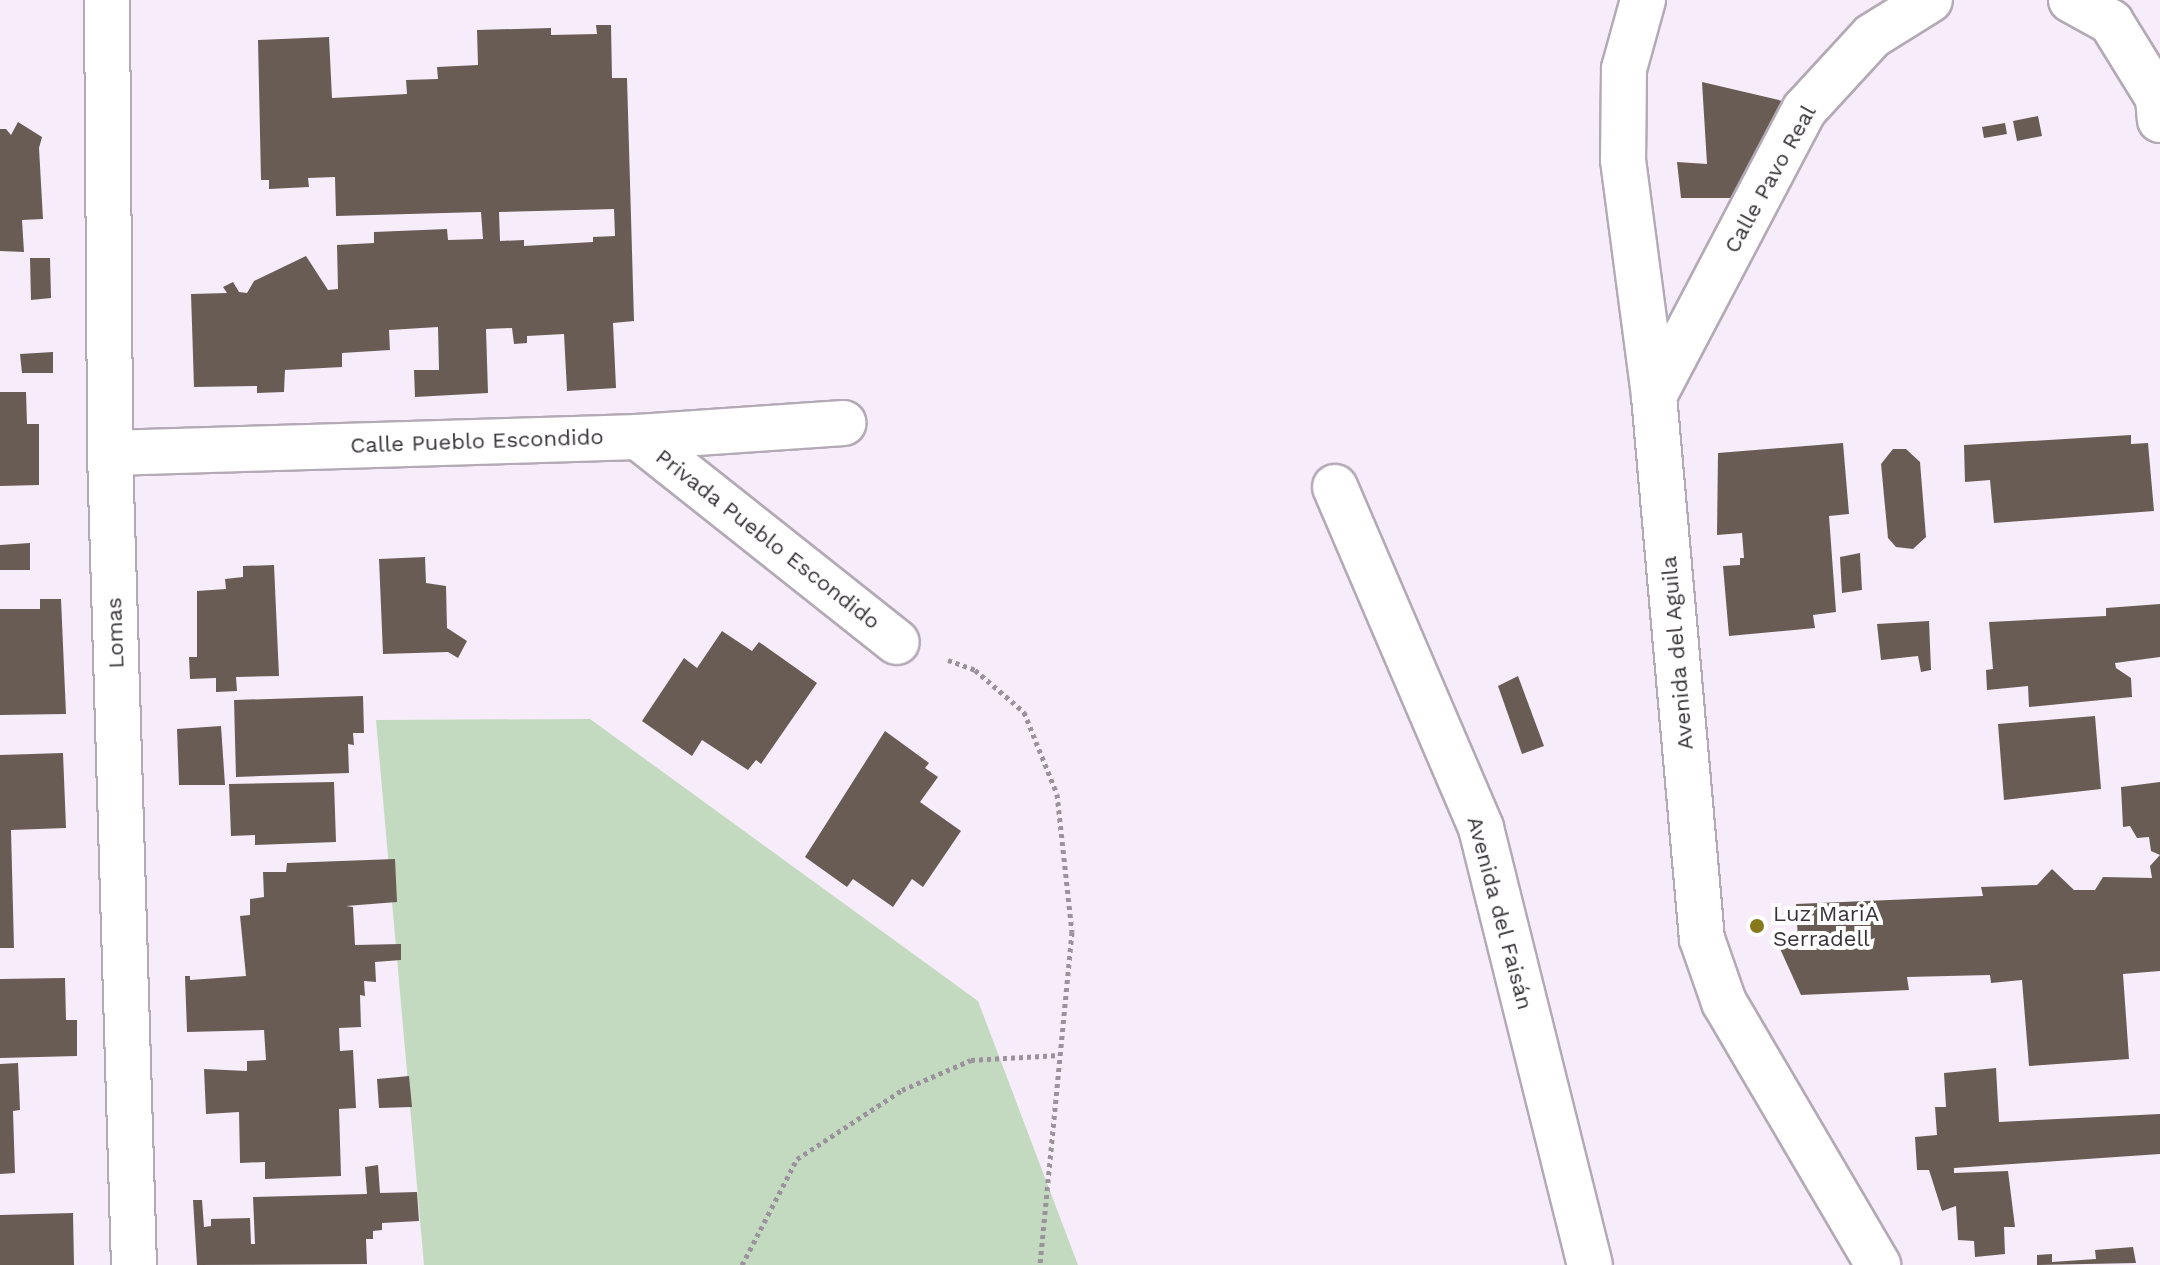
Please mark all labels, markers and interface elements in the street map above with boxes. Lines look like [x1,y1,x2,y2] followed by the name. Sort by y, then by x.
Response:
[1718,100,1822,258] street label: Calle Pavo Real
[350,423,604,459] street label: Calle Pueblo Escondido
[650,443,886,635] street label: Privada Pueblo Escondido
[1655,554,1699,752] street label: Avenida del Aguila
[101,597,129,669] street label: Lomas
[1461,813,1539,1013] street label: Avenida del Faisán
[1773,900,1879,952] place label: Luz MariA Serradell
[1748,917,1766,935] marker: Luz MariA Serradell

